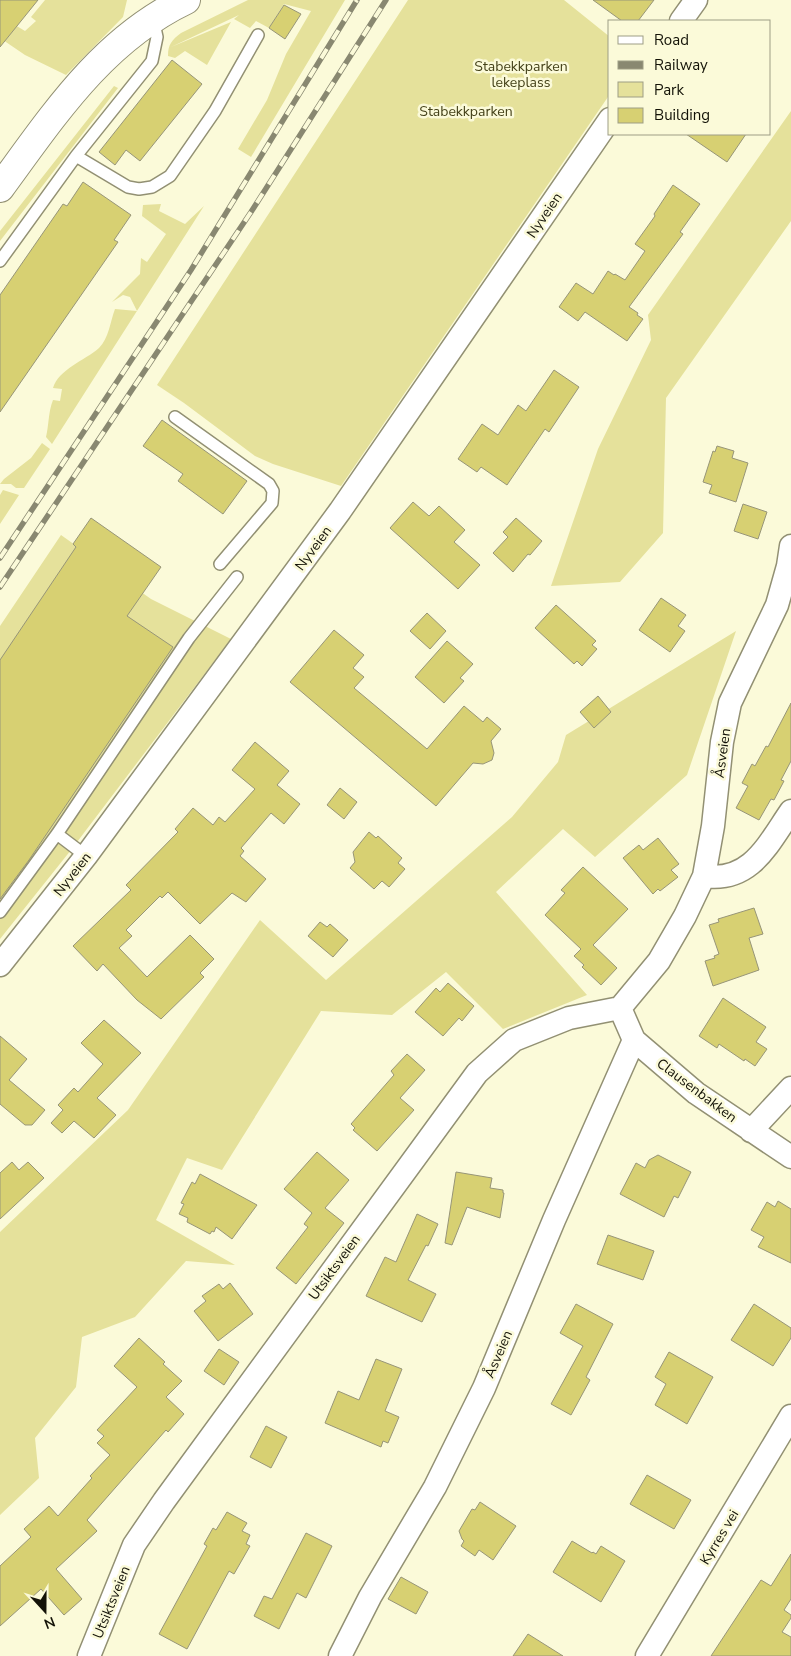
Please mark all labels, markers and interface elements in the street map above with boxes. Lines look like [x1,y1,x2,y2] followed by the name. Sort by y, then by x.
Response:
[608,20,771,135] legend
[654,30,689,50] text: Road
[654,55,708,75] text: Railway
[474,57,568,92] park label: Stabekkparken lekeplass
[654,80,684,100] text: Park
[419,102,513,121] park label: Stabekkparken
[654,105,710,125] text: Building
[522,189,567,242] street label: Nyveien
[291,522,336,575] street label: Nyveien
[710,727,735,779] street label: Åsveien
[49,848,96,900] street label: Nyveien
[653,1054,741,1127] street label: Clausenbakken
[304,1231,365,1304] street label: Utsiktsveien
[480,1328,517,1381] street label: Åsveien
[696,1506,743,1568] street label: Kyrres vei
[88,1563,135,1641] street label: Utsiktsveien
[20,1586,70,1636] north arrow
[41,1612,58,1633] text: N

